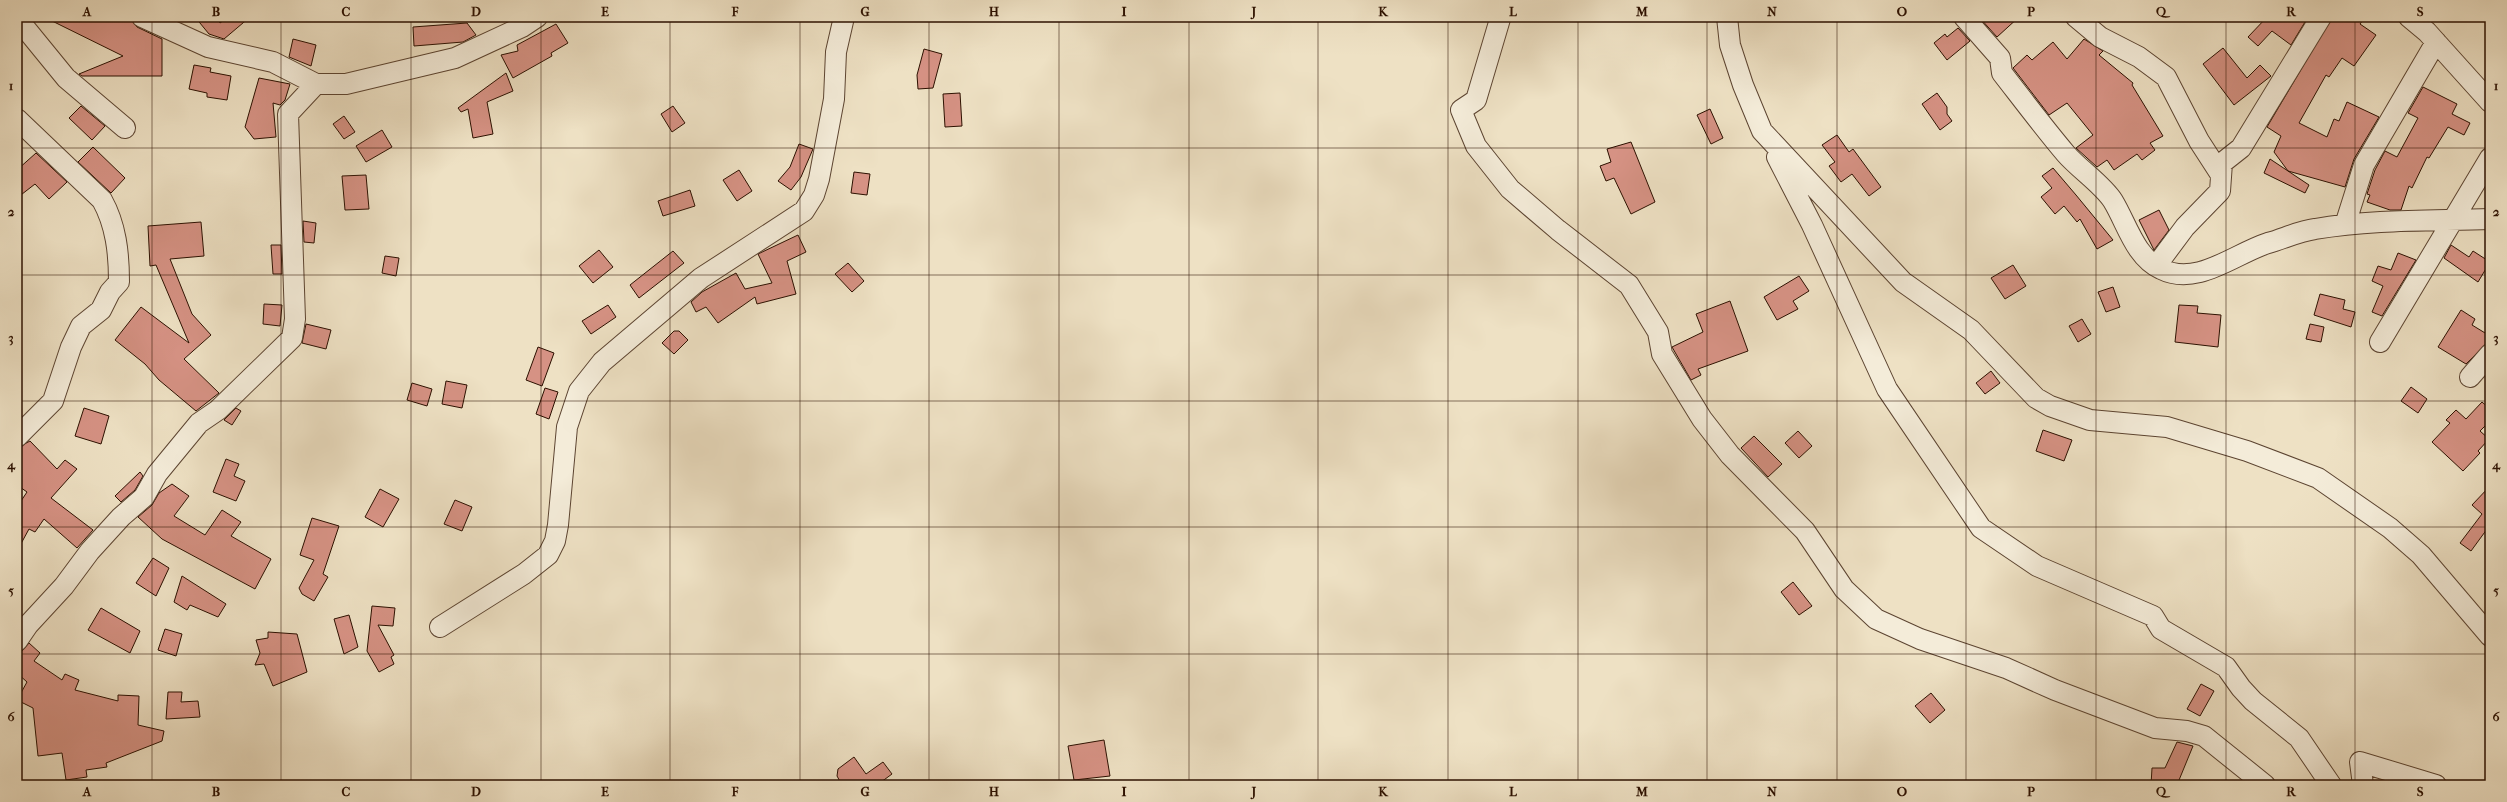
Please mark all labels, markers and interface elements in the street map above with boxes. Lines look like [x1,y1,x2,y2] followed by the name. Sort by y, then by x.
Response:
[82,4,92,19] text: A
[212,4,221,19] text: B
[342,4,351,19] text: C
[471,4,481,19] text: D
[601,4,609,19] text: E
[731,4,739,19] text: F
[860,4,870,19] text: G
[989,4,1000,19] text: H
[1121,4,1127,19] text: I
[1250,4,1257,20] text: J
[1378,4,1389,19] text: K
[1509,4,1518,19] text: L
[1635,4,1648,19] text: M
[1767,4,1777,19] text: N
[1897,4,1907,19] text: O
[2027,4,2035,19] text: P
[2156,4,2171,19] text: Q
[2286,4,2297,19] text: R
[2417,4,2424,19] text: S
[9,78,14,93] text: 1
[2494,78,2499,93] text: 1
[8,204,15,219] text: 2
[2493,204,2500,219] text: 2
[8,330,14,346] text: 3
[2493,330,2499,346] text: 3
[6,457,16,473] text: 4
[2491,457,2501,473] text: 4
[8,583,14,598] text: 5
[2493,583,2499,598] text: 5
[7,709,15,724] text: 6
[2492,709,2500,724] text: 6
[82,784,92,799] text: A
[212,784,221,799] text: B
[342,784,351,799] text: C
[471,784,481,799] text: D
[601,784,609,799] text: E
[731,784,739,799] text: F
[860,784,870,799] text: G
[989,784,1000,799] text: H
[1121,784,1127,799] text: I
[1250,784,1257,800] text: J
[1378,784,1389,799] text: K
[1509,784,1518,799] text: L
[1635,784,1648,799] text: M
[1767,784,1777,799] text: N
[1897,784,1907,799] text: O
[2027,784,2035,799] text: P
[2156,784,2171,799] text: Q
[2286,784,2297,799] text: R
[2417,784,2424,799] text: S

